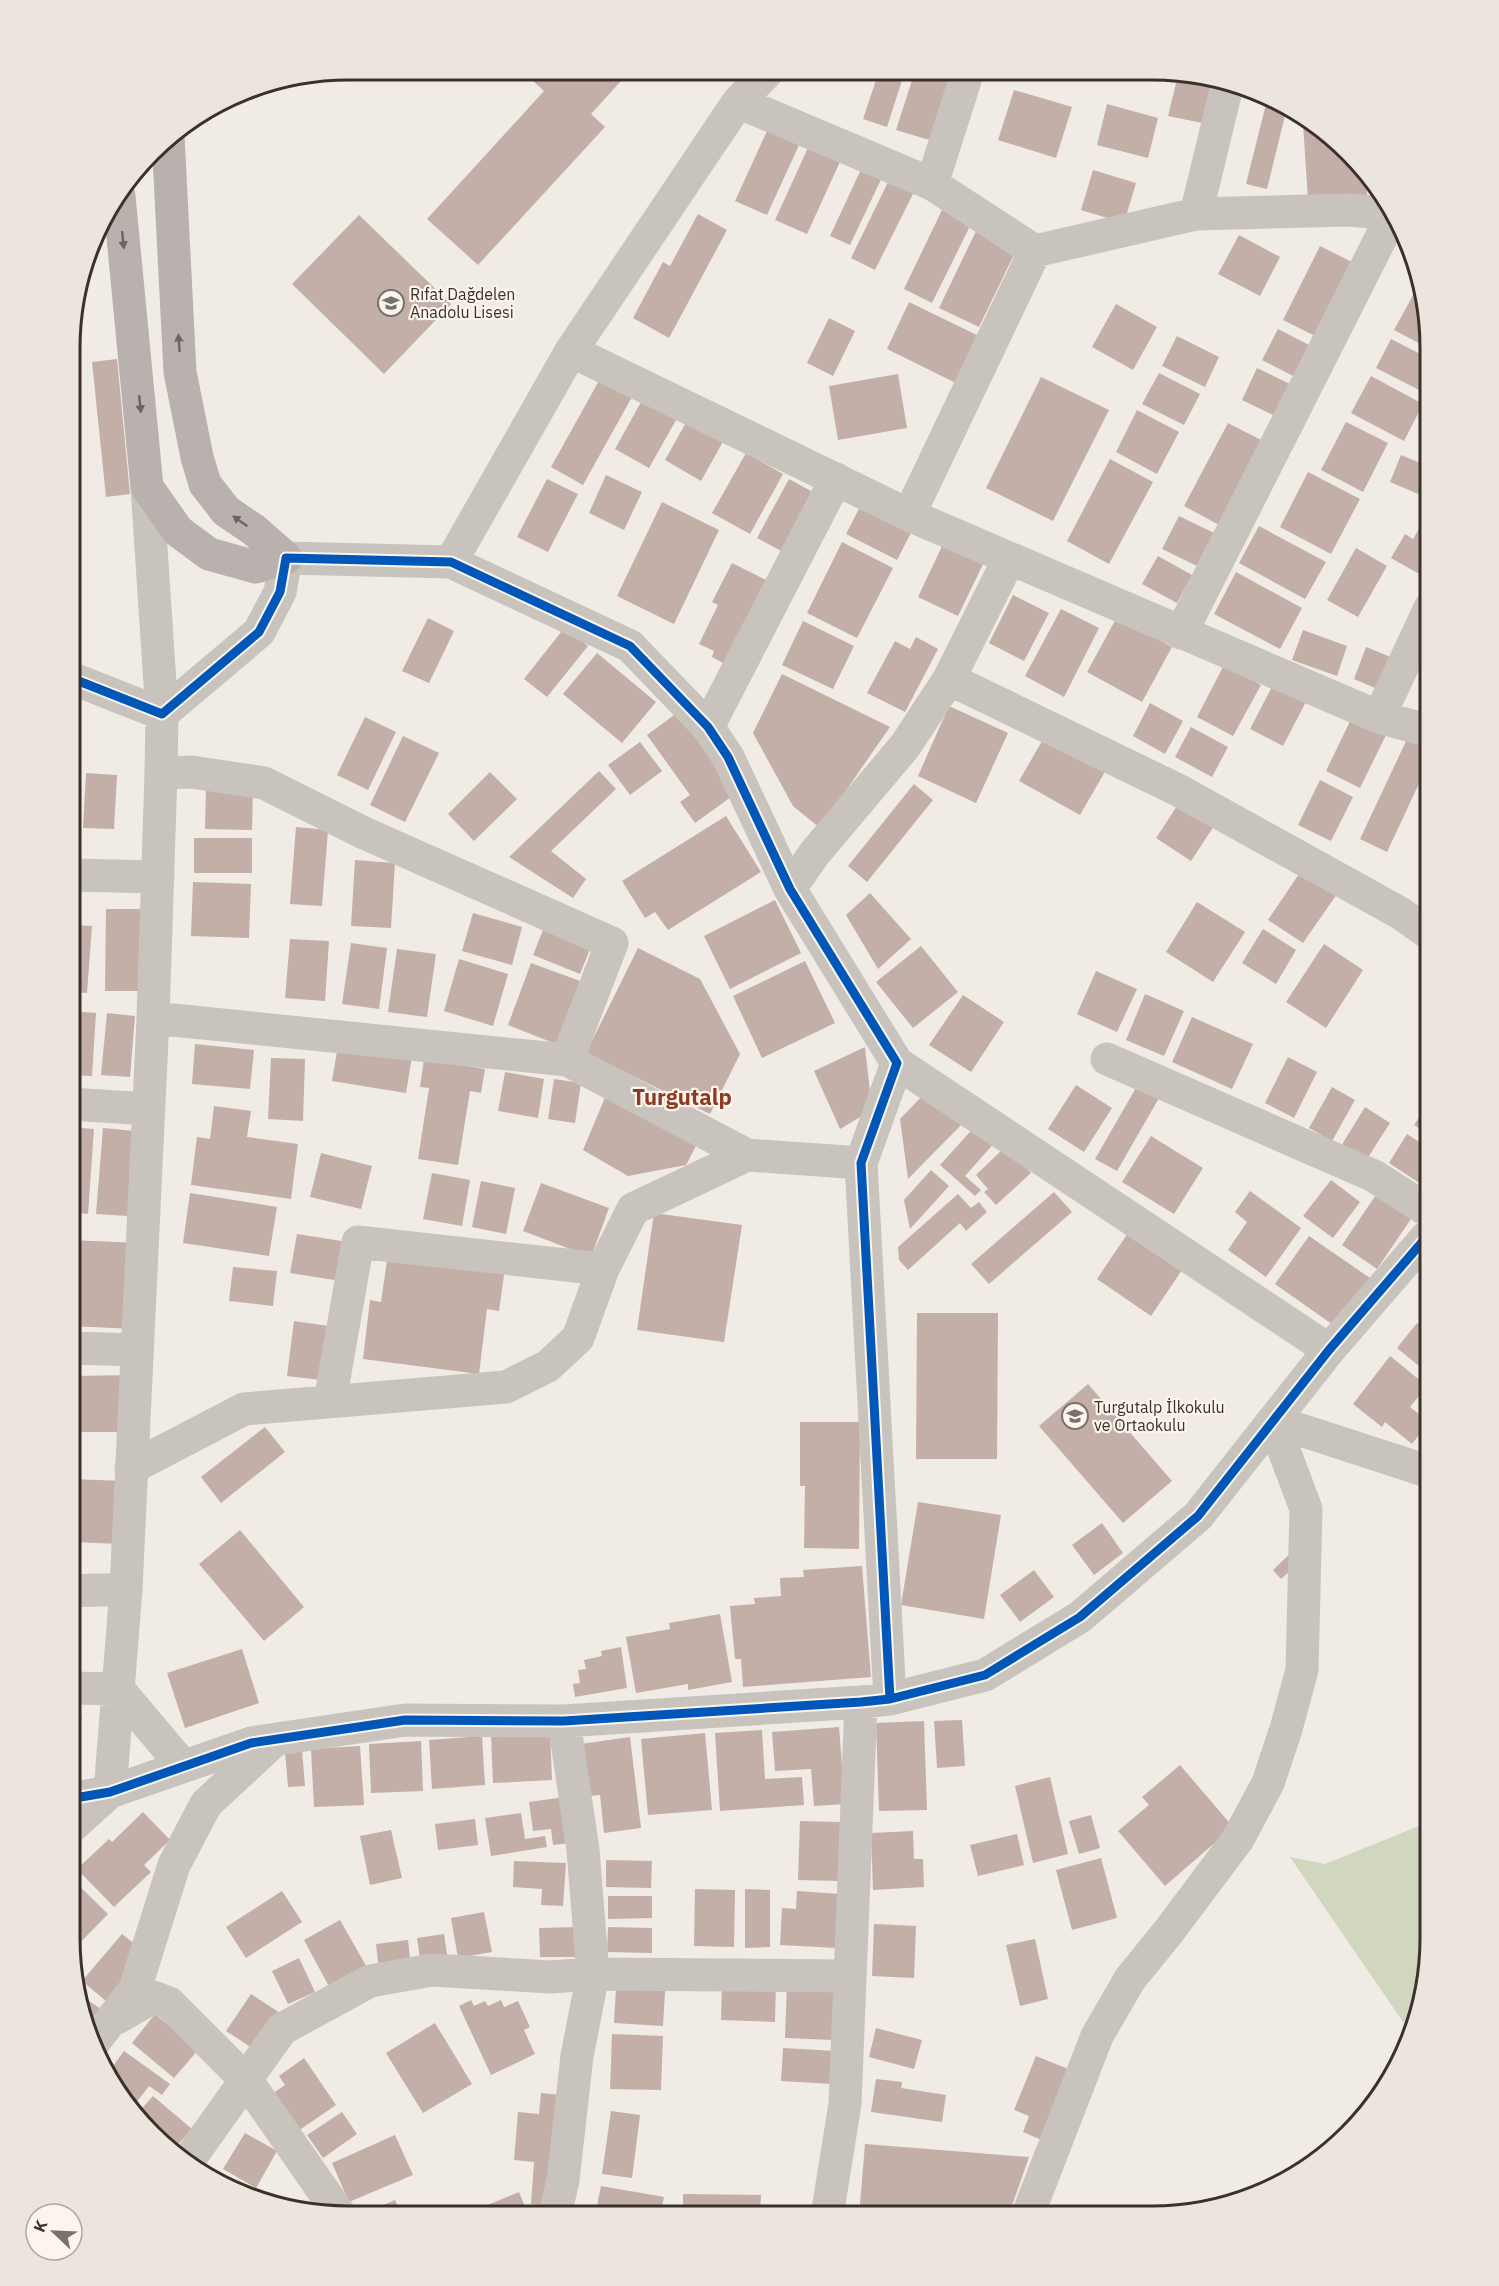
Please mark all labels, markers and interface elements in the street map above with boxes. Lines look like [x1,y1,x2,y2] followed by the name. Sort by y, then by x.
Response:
[118,231,128,250] one-way arrow
[410,284,515,322] place label: Rıfat Dağdelen Anadolu Lisesi
[376,288,406,318] school or university icon: Rıfat Dağdelen Anadolu Lisesi
[174,334,183,353] one-way arrow
[135,395,145,414] one-way arrow
[233,515,249,527] one-way arrow
[632,1082,732,1111] district label: Turgutalp
[1094,1397,1225,1435] place label: Turgutalp İlkokulu ve Ortaokulu
[1060,1401,1090,1431] school or university icon: Turgutalp İlkokulu ve Ortaokulu
[24,2202,84,2262] north arrow
[29,2217,52,2235] text: K

